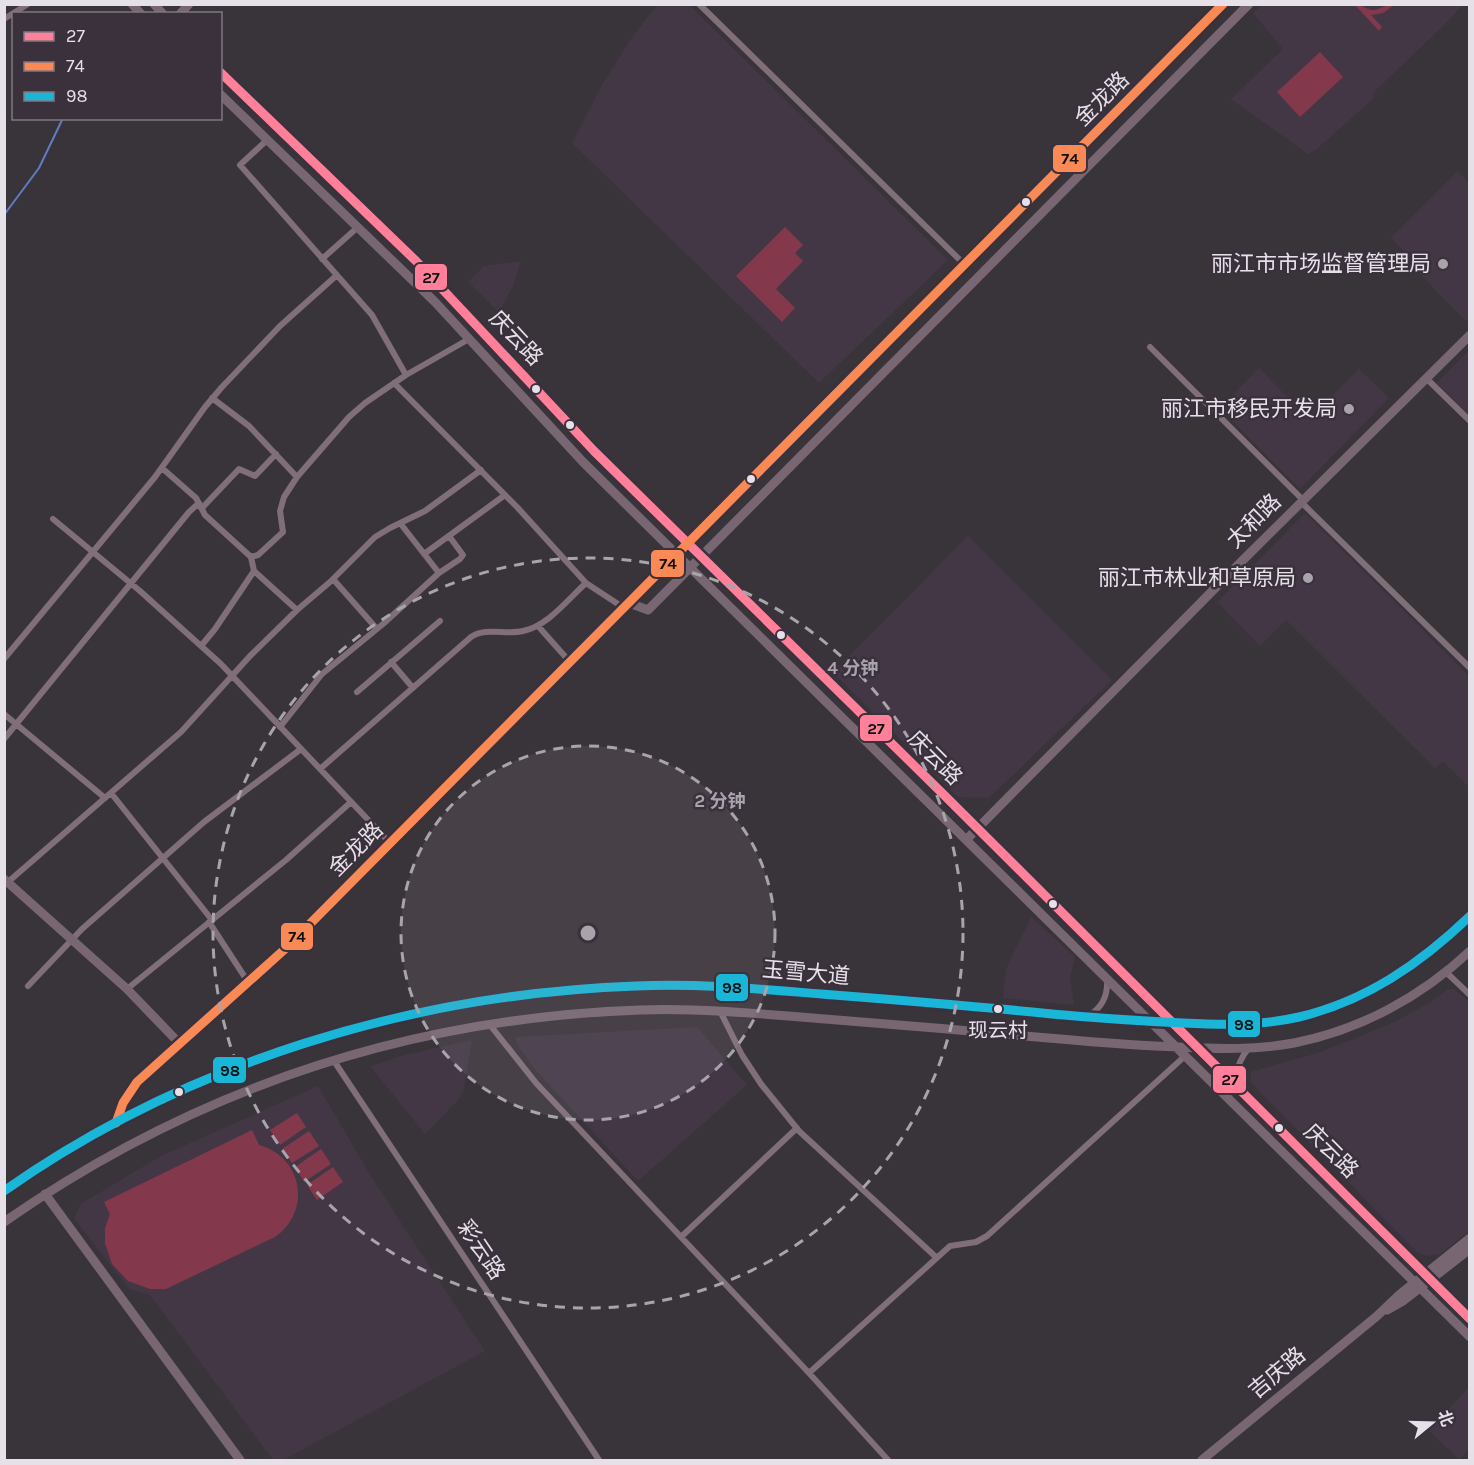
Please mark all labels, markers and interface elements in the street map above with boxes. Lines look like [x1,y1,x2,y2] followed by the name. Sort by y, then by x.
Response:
[12,12,222,120] legend
[66,25,85,47] text: 27
[66,55,85,77] text: 74
[1069,66,1135,132] street label: 金龙路
[66,85,88,107] text: 98
[1052,144,1087,173] line badge: 74
[1061,149,1079,168] text: 74
[1020,196,1032,208] unlabelled marker
[1211,251,1431,277] place label: 丽江市市场监督管理局
[1436,257,1450,271] marker: 丽江市市场监督管理局
[414,263,448,291] line badge: 27
[422,268,440,287] text: 27
[484,305,548,371] street label: 庆云路
[530,383,542,395] unlabelled marker
[1161,396,1337,422] place label: 丽江市移民开发局
[1342,402,1356,416] marker: 丽江市移民开发局
[564,419,576,431] unlabelled marker
[745,473,757,485] unlabelled marker
[1221,488,1287,554] street label: 太和路
[650,549,685,578] line badge: 74
[659,554,677,573] text: 74
[1098,565,1296,591] place label: 丽江市林业和草原局
[1301,571,1315,585] marker: 丽江市林业和草原局
[775,629,787,641] unlabelled marker
[827,657,879,679] text: 4 分钟
[859,714,893,742] line badge: 27
[867,719,885,738] text: 27
[902,725,968,791] street label: 庆云路
[694,790,746,812] text: 2 分钟
[323,816,389,882] street label: 金龙路
[1047,898,1059,910] unlabelled marker
[280,922,314,951] line badge: 74
[578,923,598,943] centre of rings
[288,927,306,946] text: 74
[761,956,851,990] street label: 玉雪大道
[715,973,749,1002] line badge: 98
[722,978,742,997] text: 98
[992,1003,1004,1015] marker: 现云村
[1227,1010,1261,1038] line badge: 98
[1234,1015,1254,1034] text: 98
[968,1019,1028,1042] place label: 现云村
[212,1056,247,1084] line badge: 98
[220,1061,240,1080] text: 98
[1212,1065,1247,1094] line badge: 27
[1221,1070,1239,1089] text: 27
[173,1086,185,1098] unlabelled marker
[1298,1118,1364,1184] street label: 庆云路
[1273,1122,1285,1134] unlabelled marker
[452,1215,510,1285] street label: 彩云路
[1243,1342,1311,1404] street label: 吉庆路
[1402,1393,1462,1453] north arrow
[1434,1408,1457,1429] text: 北

